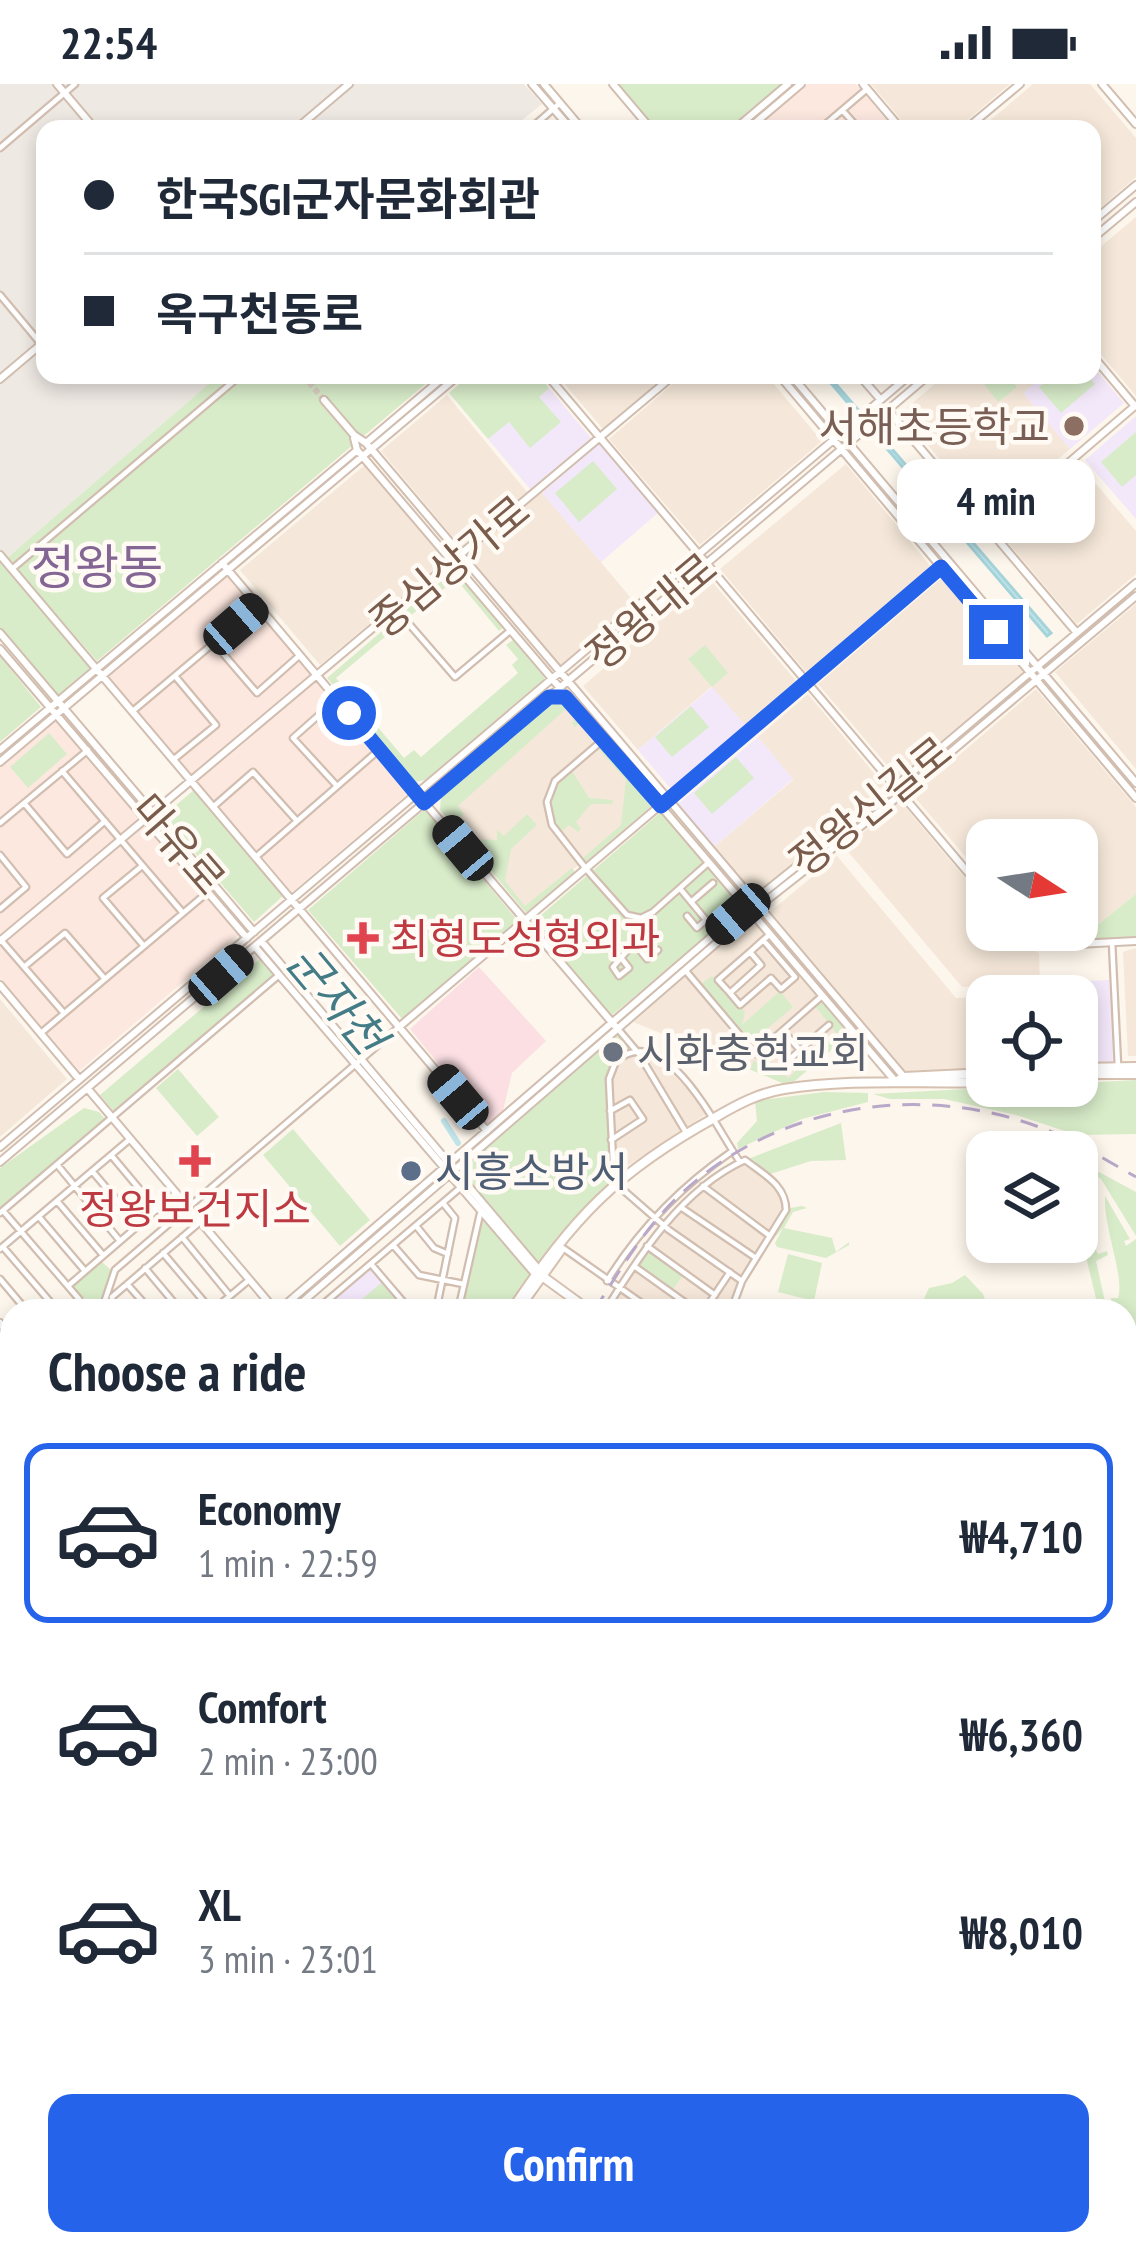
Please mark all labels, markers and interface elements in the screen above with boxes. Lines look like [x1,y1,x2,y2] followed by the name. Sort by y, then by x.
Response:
[60,13,157,71] text: 22:54
[156,169,540,227] text: 한국SGI군자문화회관
[156,284,363,342] text: 옥구천동로
[818,399,1050,454] place label: 서해초등학교
[1061,413,1087,439] marker: 서해초등학교
[897,458,1095,542] callout: 4 min
[957,475,1035,526] text: 4 min
[357,483,541,649] street label: 중심상가로
[31,535,163,597] district label: 정왕동
[574,540,728,682] street label: 정왕대로
[197,587,275,661] car
[969,605,1023,659] route end
[322,686,376,740] route start
[778,724,962,888] street label: 정왕신길로
[120,782,238,906] street label: 마유로
[426,809,500,887] car
[966,819,1098,951] north arrow
[966,819,1098,1263] map controls
[699,877,777,951] car
[390,911,660,966] place label: 최형도성형외과
[347,922,379,954] marker: 최형도성형외과
[275,933,402,1069] water label: 군자천
[182,938,260,1012] car
[966,975,1098,1107] button: locate
[637,1025,869,1080] place label: 시화충현교회
[600,1039,626,1065] marker: 시화충현교회
[421,1058,495,1136] car
[966,1131,1098,1263] button: layers
[435,1144,628,1199] place label: 시흥소방서
[179,1145,211,1177] marker: 정왕보건지소
[398,1158,424,1184] marker: 시흥소방서
[79,1181,311,1236] place label: 정왕보건지소
[48,1336,307,1406] text: Choose a ride
[54,1479,162,1587] icon: car
[198,1479,341,1537] text: Economy
[960,1507,1083,1565] text: ₩4,710
[198,1537,378,1588] text: 1 min · 22:59
[54,1677,162,1785] icon: car
[198,1677,327,1735] text: Comfort
[960,1705,1083,1763] text: ₩6,360
[198,1735,378,1786] text: 2 min · 23:00
[54,1875,162,1983] icon: car
[198,1875,241,1933] text: XL
[960,1903,1083,1961] text: ₩8,010
[198,1933,378,1984] text: 3 min · 23:01
[48,2094,1089,2232] button: Confirm

